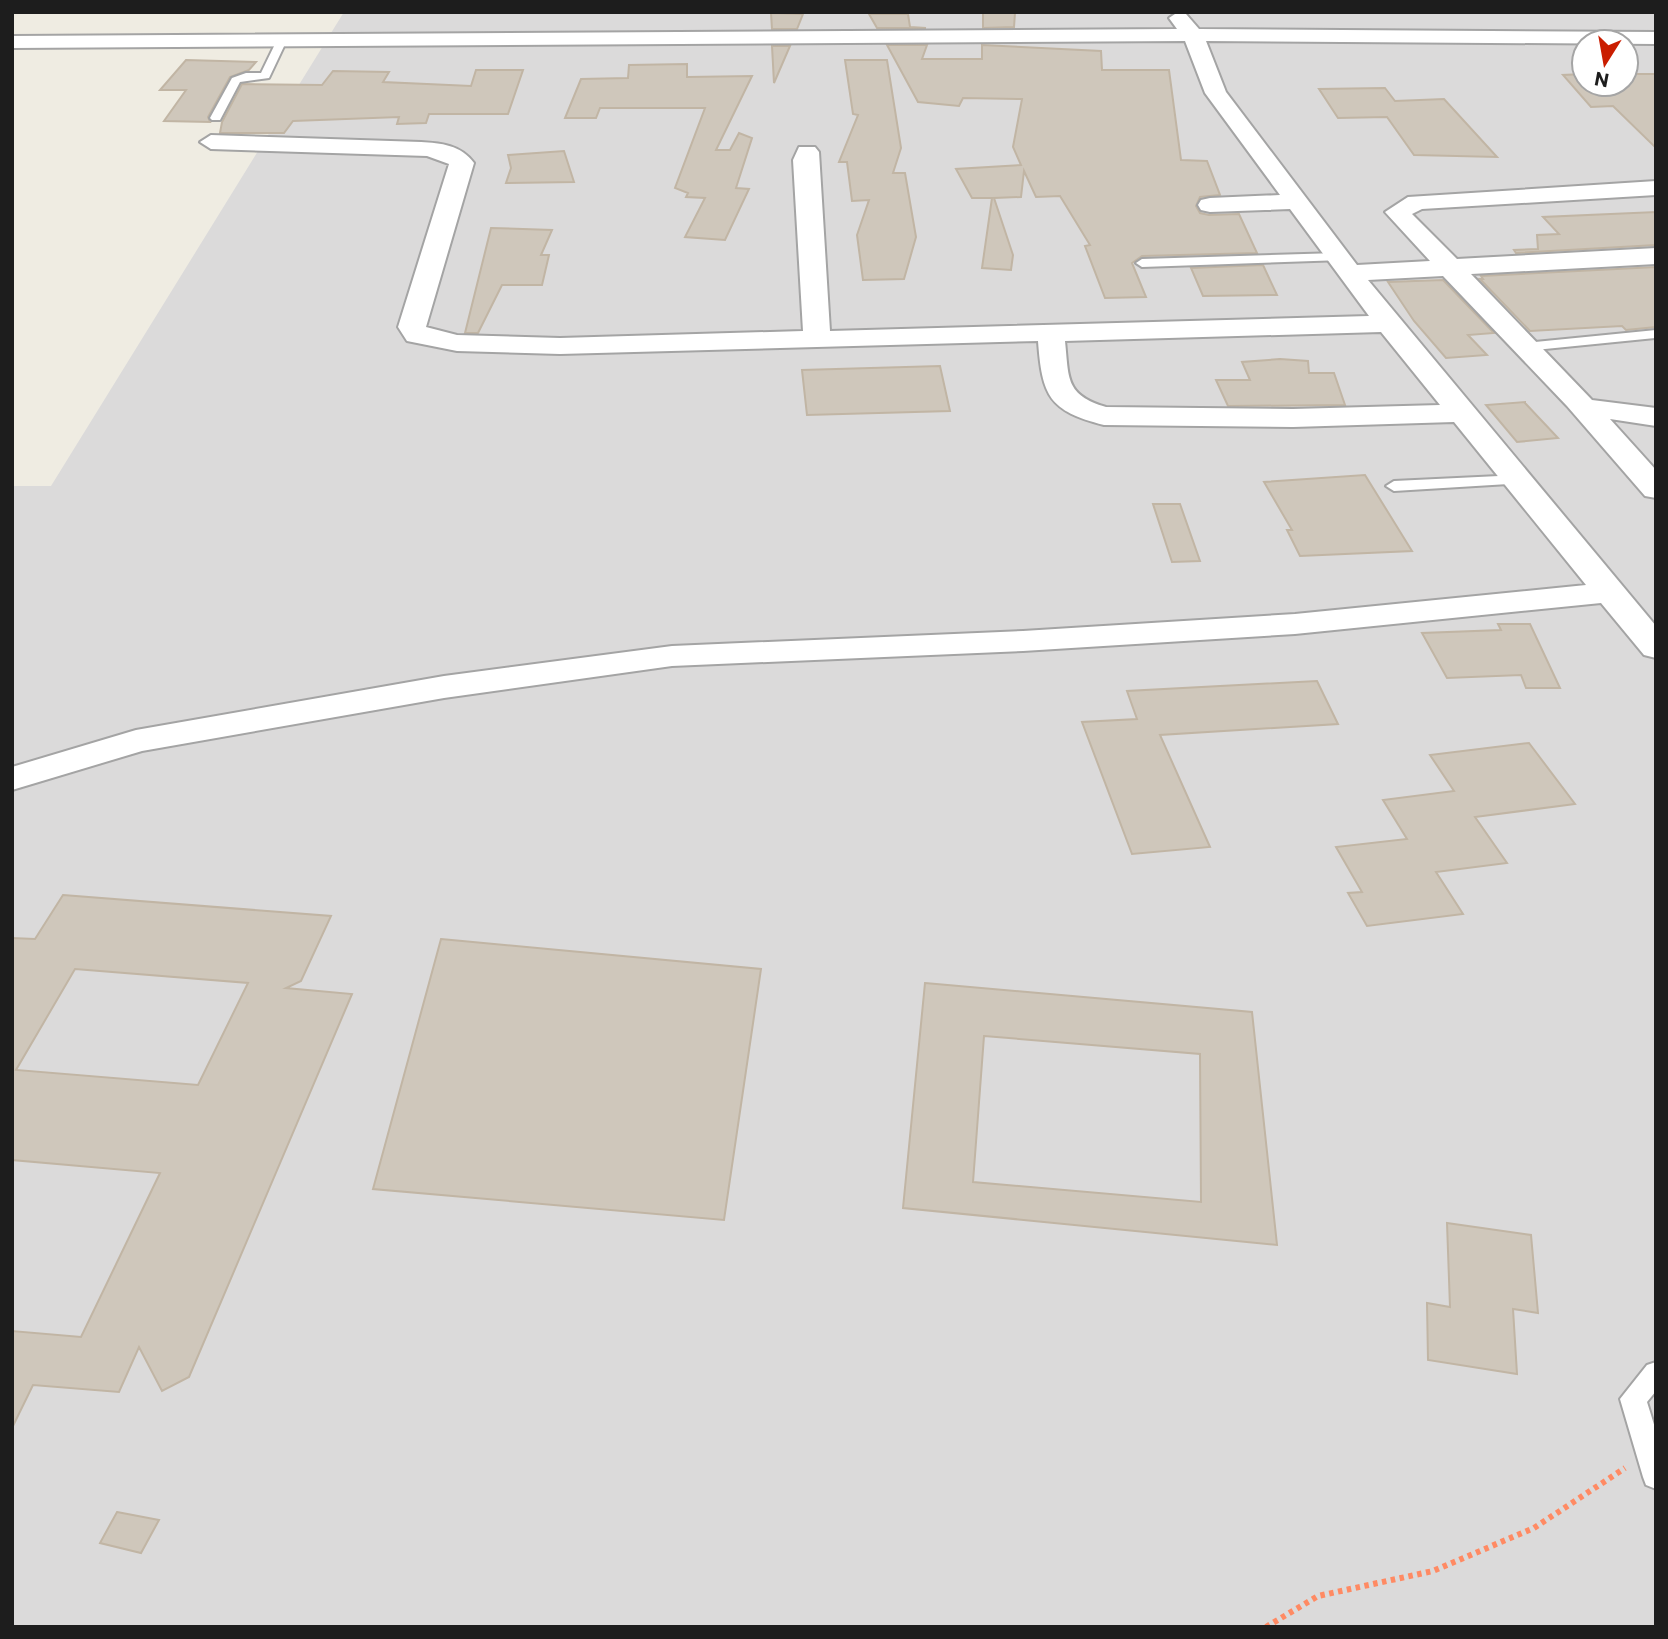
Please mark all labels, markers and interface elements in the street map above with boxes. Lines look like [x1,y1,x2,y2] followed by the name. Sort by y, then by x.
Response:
[1570,28,1640,98] north arrow
[1592,68,1611,93] text: N

